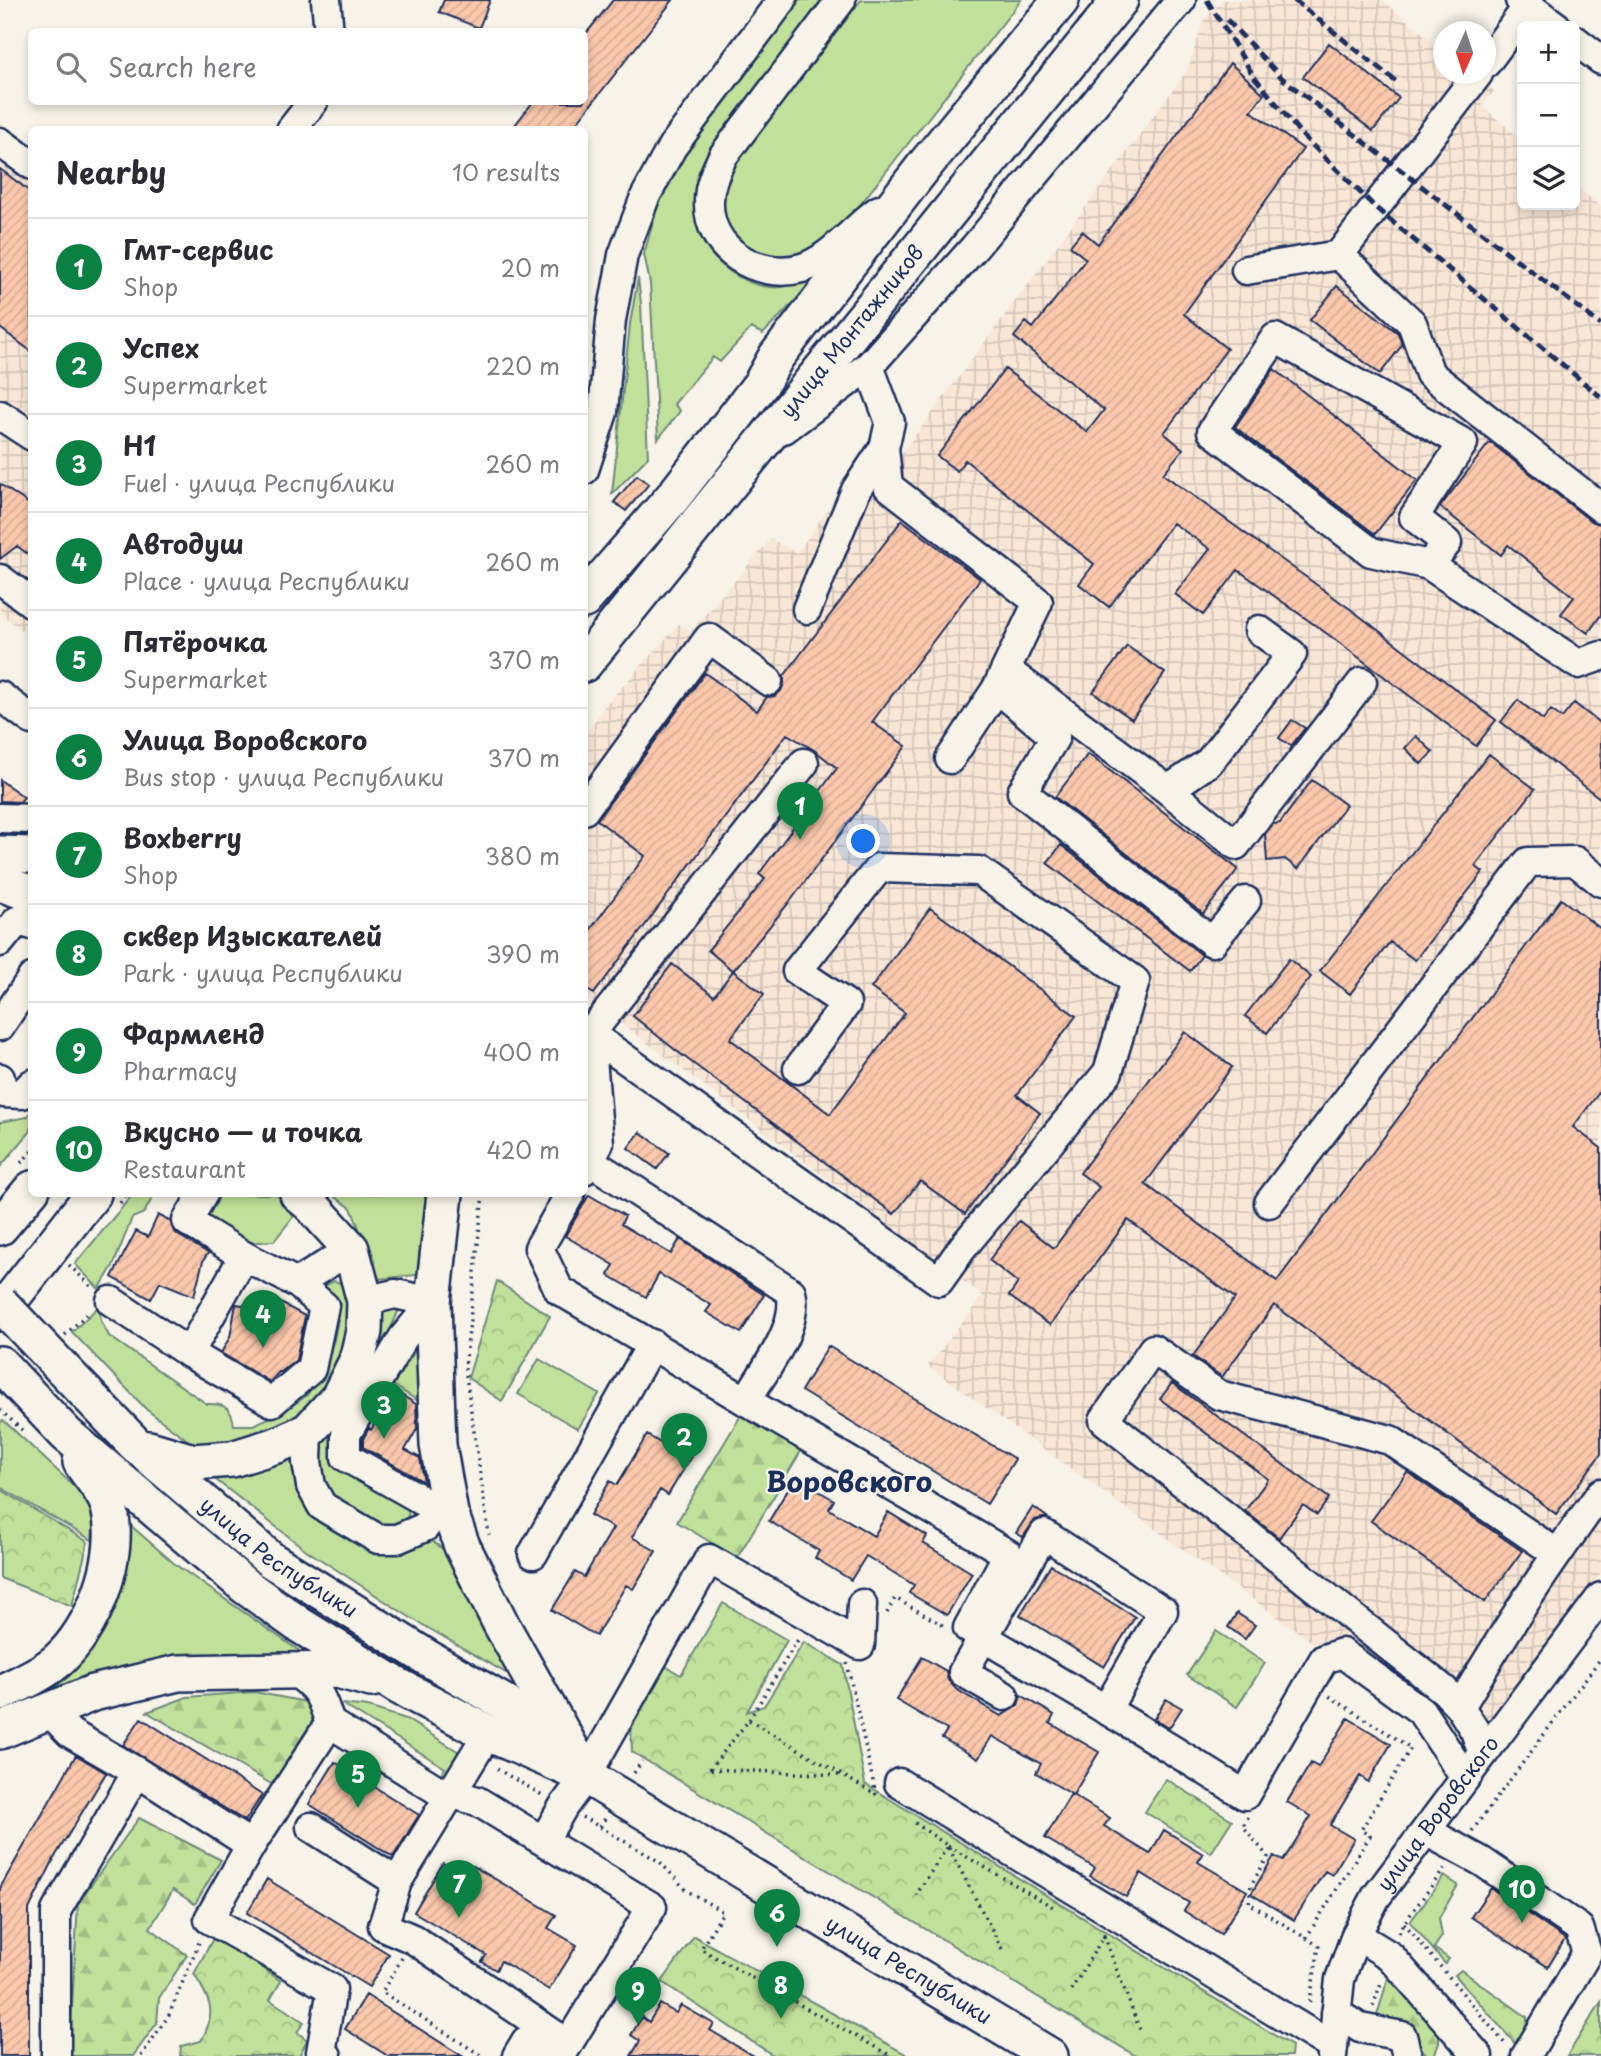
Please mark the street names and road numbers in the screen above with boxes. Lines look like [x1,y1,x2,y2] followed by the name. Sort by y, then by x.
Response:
[771,237,930,424] street label: улица Монтажников
[194,1488,365,1625] street label: улица Республики
[1368,1728,1506,1897] street label: улица Воровского
[820,1906,999,2031] street label: улица Республики

